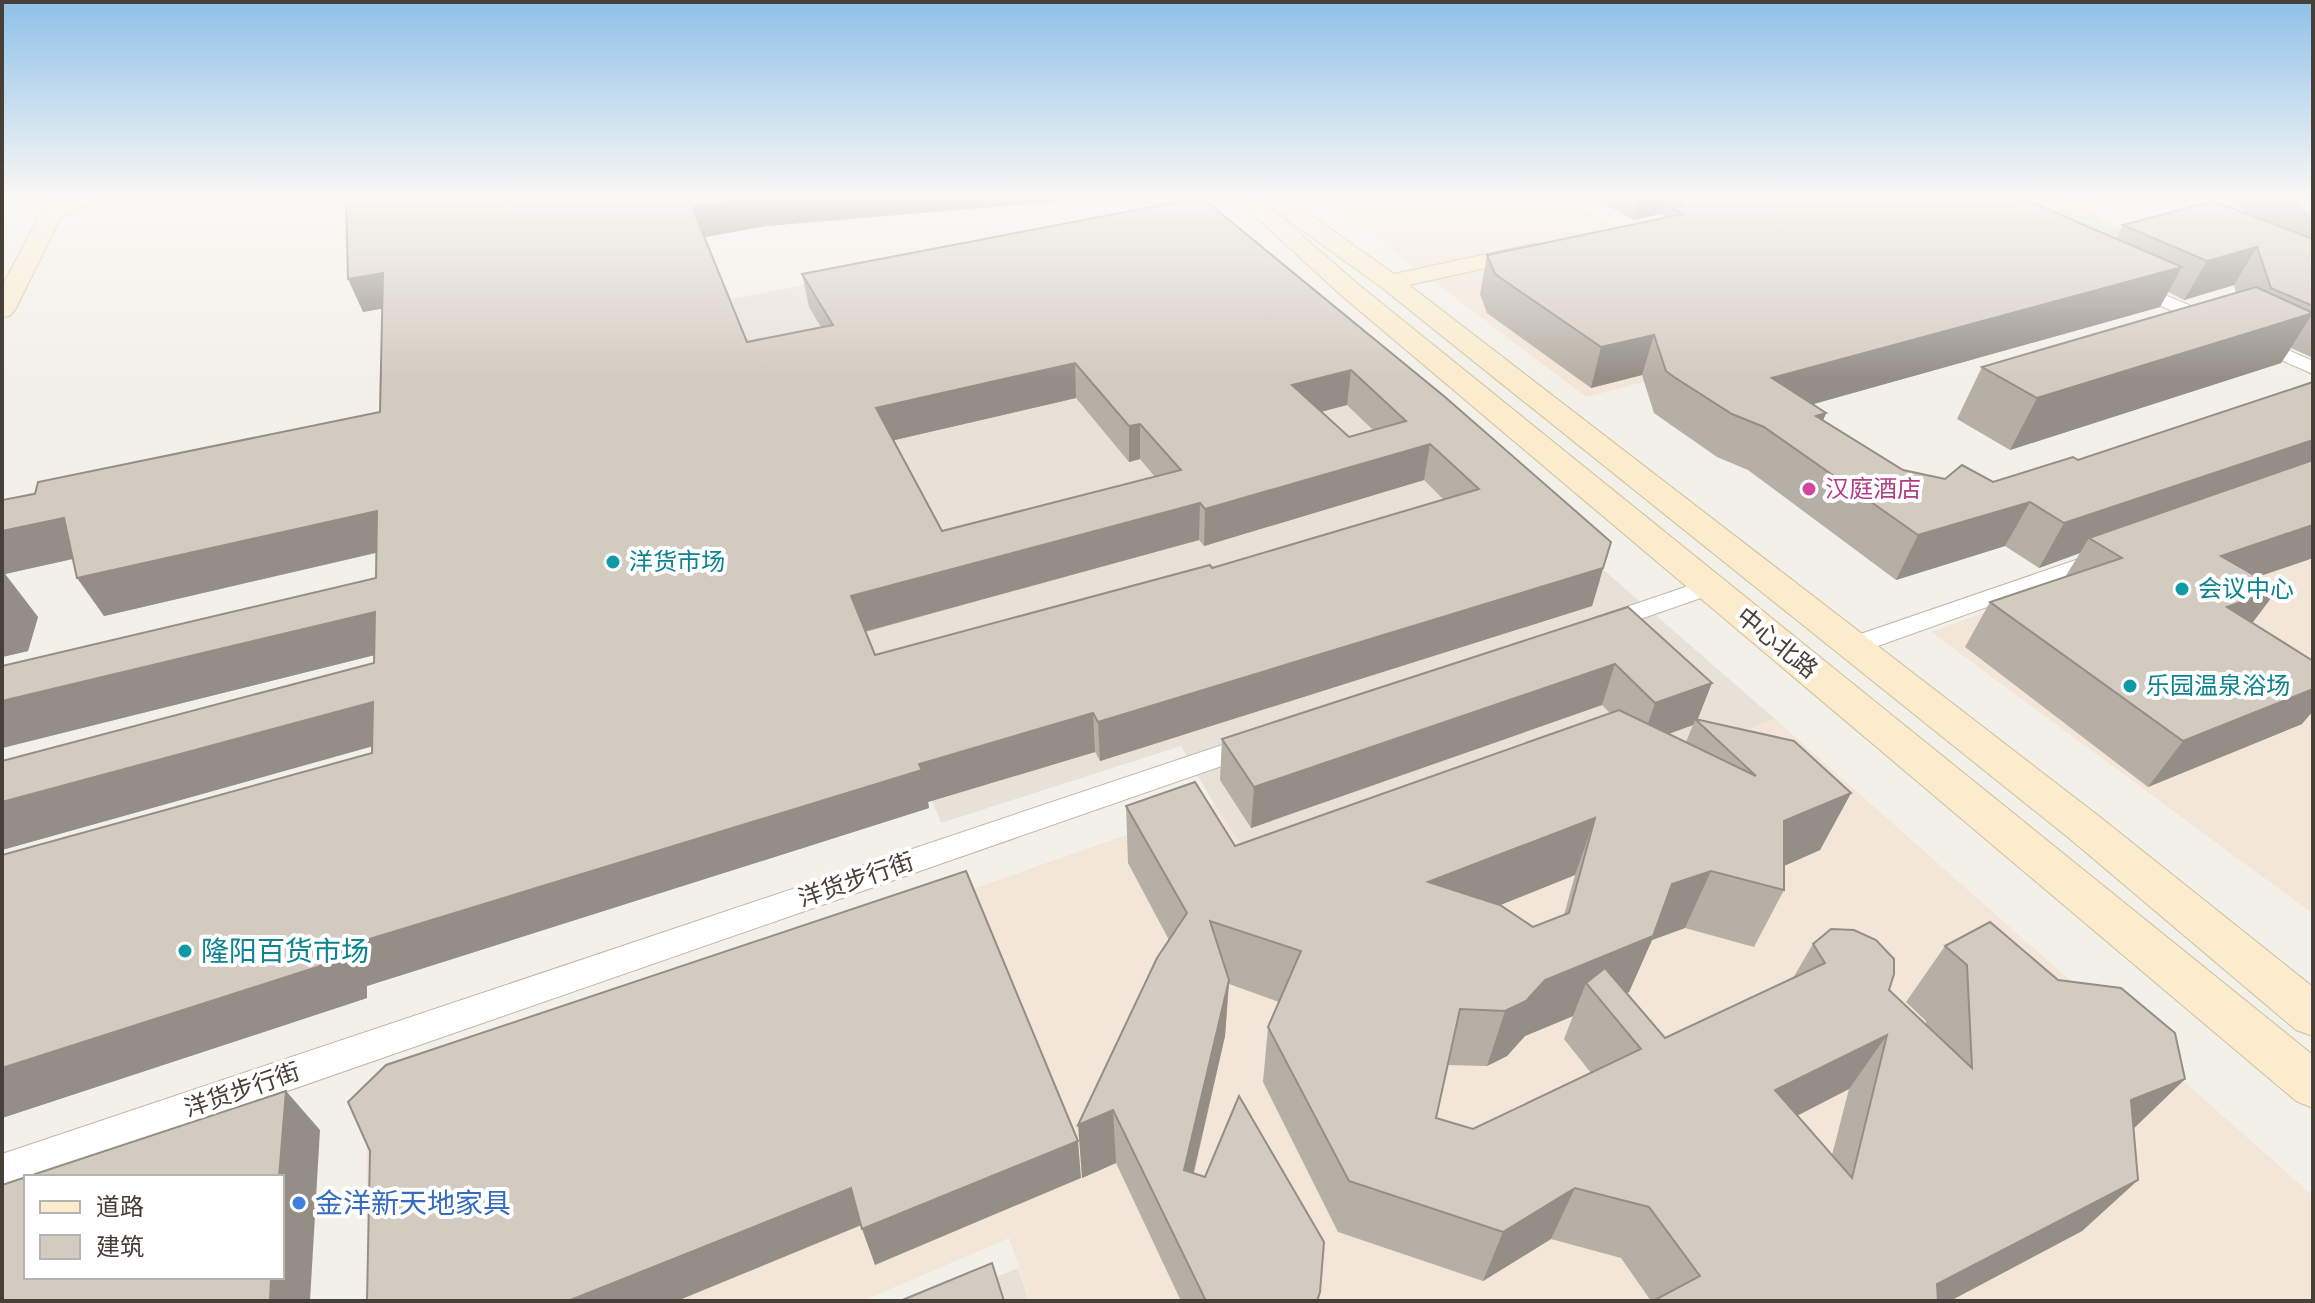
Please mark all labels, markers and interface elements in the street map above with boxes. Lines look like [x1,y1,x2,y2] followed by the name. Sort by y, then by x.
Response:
[1825,472,1921,504] place label: 汉庭酒店
[1800,480,1818,498] marker: 汉庭酒店
[629,545,725,577] place label: 洋货市场
[604,553,622,571] marker: 洋货市场
[2198,572,2294,604] place label: 会议中心
[2173,580,2191,598] marker: 会议中心
[1730,600,1825,685] street label: 中心北路
[2146,669,2290,701] place label: 乐园温泉浴场
[2121,677,2139,695] marker: 乐园温泉浴场
[794,844,918,914] street label: 洋货步行街
[201,932,369,970] place label: 隆阳百货市场
[176,942,194,960] marker: 隆阳百货市场
[180,1054,304,1124] street label: 洋货步行街
[24,1175,284,1279] legend
[315,1184,511,1222] place label: 金洋新天地家具
[96,1190,144,1222] text: 道路
[290,1194,308,1212] marker: 金洋新天地家具
[96,1230,144,1262] text: 建筑

